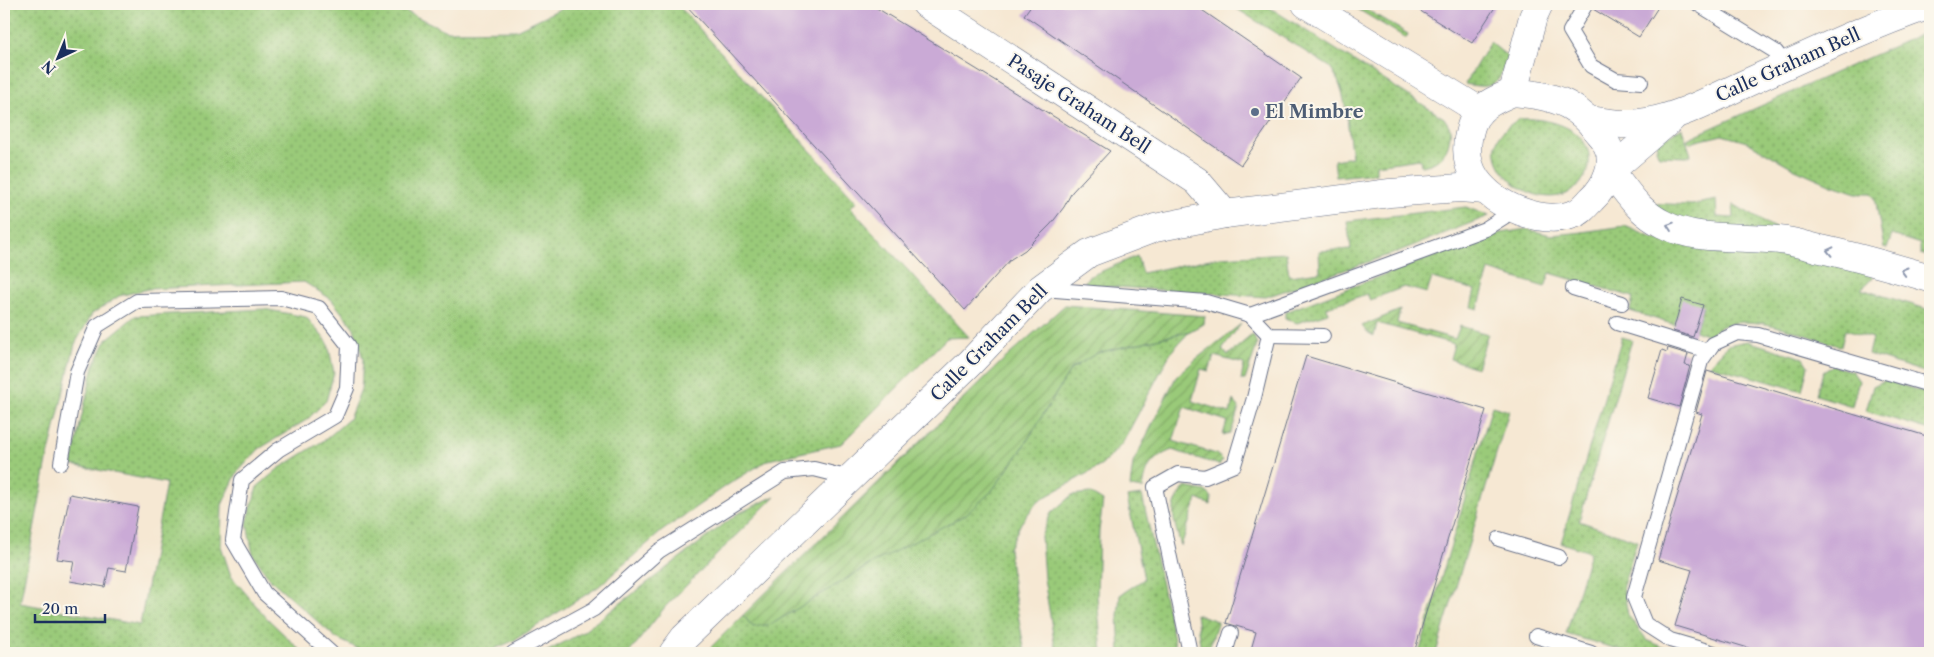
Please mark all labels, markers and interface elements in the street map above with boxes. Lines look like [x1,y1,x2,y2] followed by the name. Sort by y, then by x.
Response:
[1712,23,1864,107] street label: Calle Graham Bell
[32,32,82,82] north arrow
[1004,50,1154,158] street label: Pasaje Graham Bell
[38,57,60,78] text: N
[1265,101,1364,123] place label: El Mimbre
[1249,106,1261,118] marker: El Mimbre
[1667,222,1675,232] one-way arrow
[1826,246,1835,257] one-way arrow
[1900,266,1909,276] one-way arrow
[926,280,1052,406] street label: Calle Graham Bell
[35,592,105,624] scale bar
[42,599,78,618] text: 20 m

